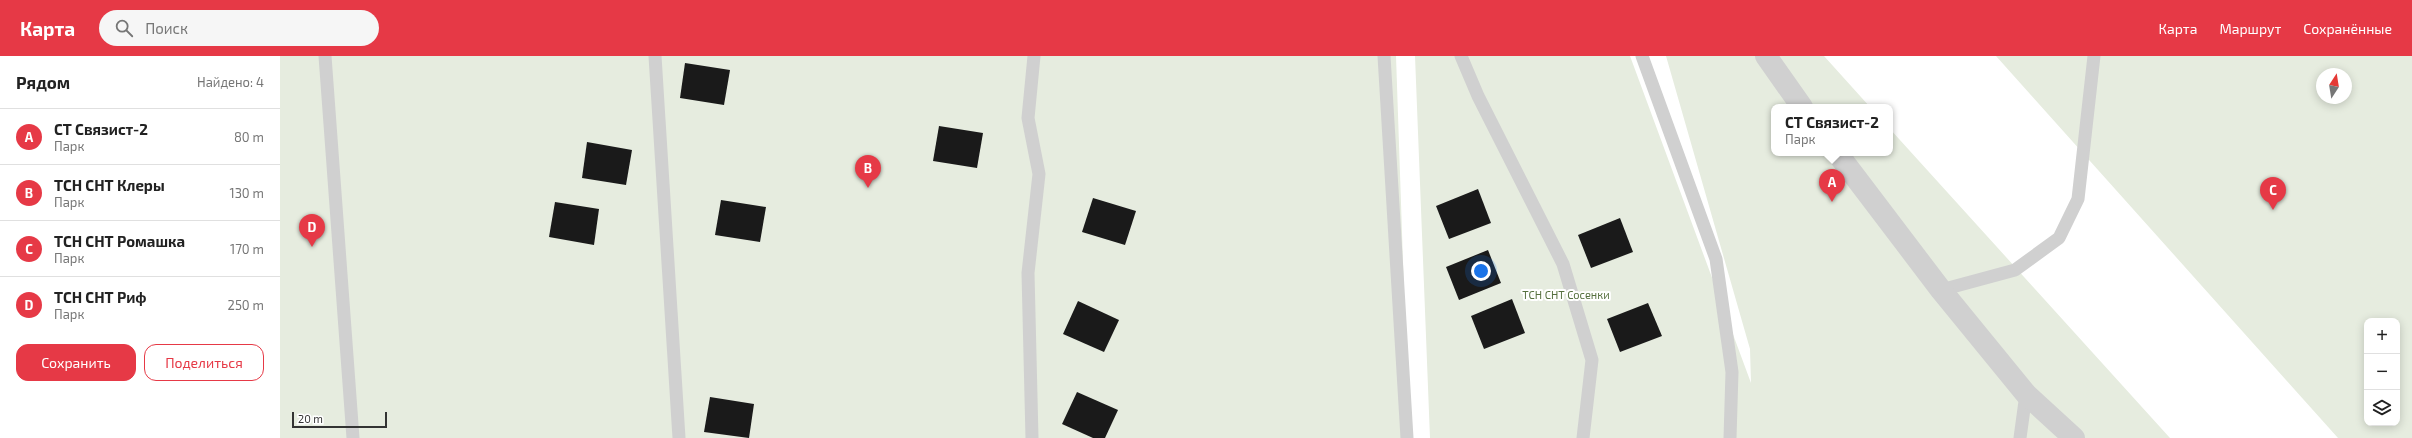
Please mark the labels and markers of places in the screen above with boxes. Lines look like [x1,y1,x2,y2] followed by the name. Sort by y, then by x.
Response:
[855,155,881,188] pin: B
[1819,169,1845,202] pin: A
[2260,177,2286,210] pin: C
[299,214,325,247] pin: D

